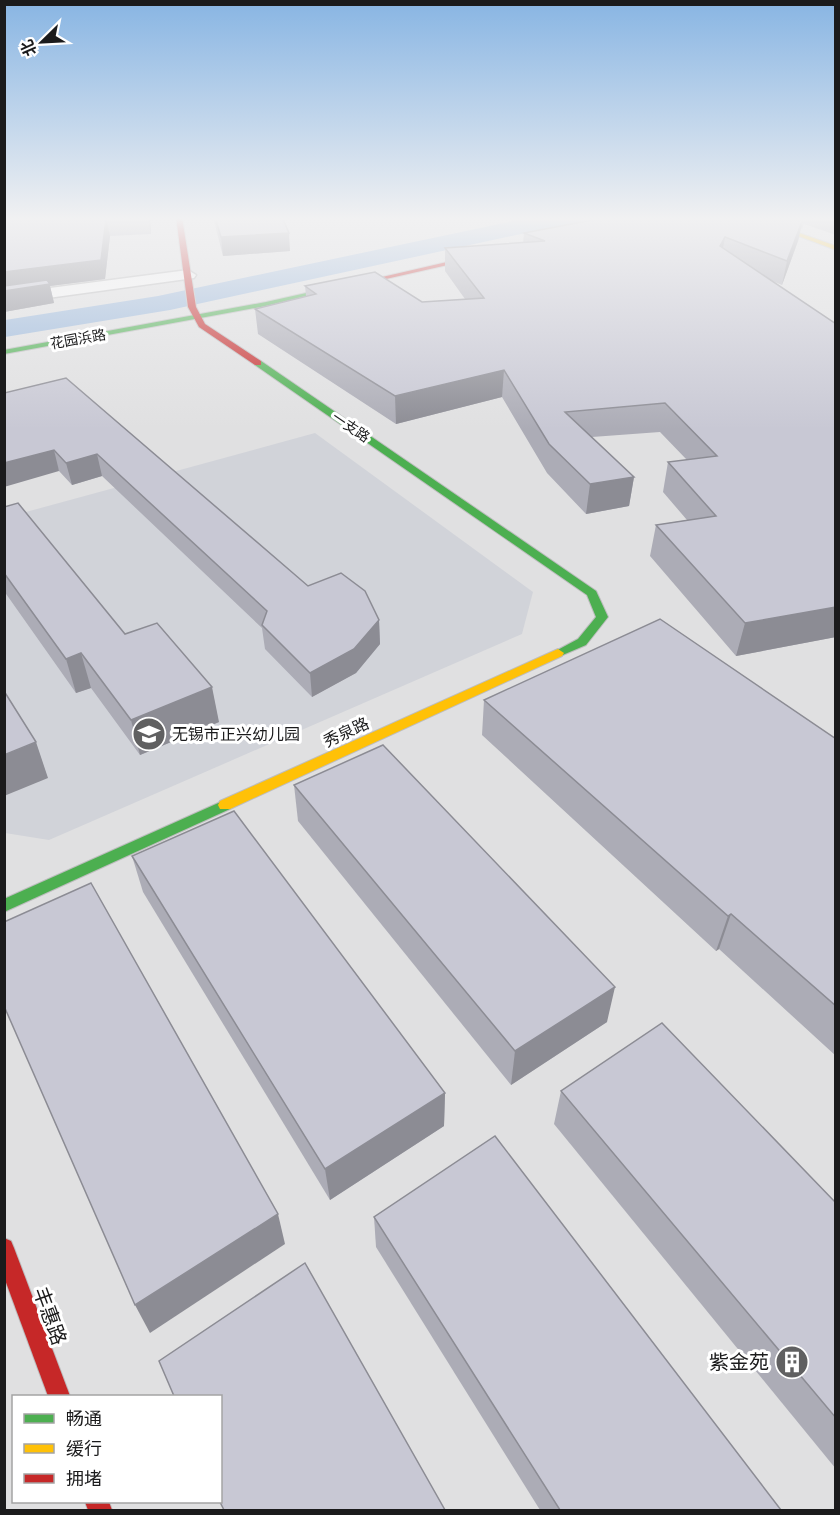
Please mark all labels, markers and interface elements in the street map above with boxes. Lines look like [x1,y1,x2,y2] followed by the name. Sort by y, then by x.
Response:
[12,12,72,72] north arrow
[17,37,41,59] text: 北
[49,326,107,353] street label: 花园浜路
[329,409,373,446] street label: 一支路
[320,714,372,751] street label: 秀泉路
[131,716,167,752] school or university icon: 无锡市正兴幼儿园
[172,725,300,744] place label: 无锡市正兴幼儿园
[28,1284,72,1348] street label: 丰惠路
[774,1344,810,1380] building icon: 紫金苑
[709,1350,769,1374] place label: 紫金苑
[12,1395,222,1503] legend
[66,1408,102,1430] text: 畅通
[66,1438,102,1460] text: 缓行
[66,1468,102,1490] text: 拥堵

